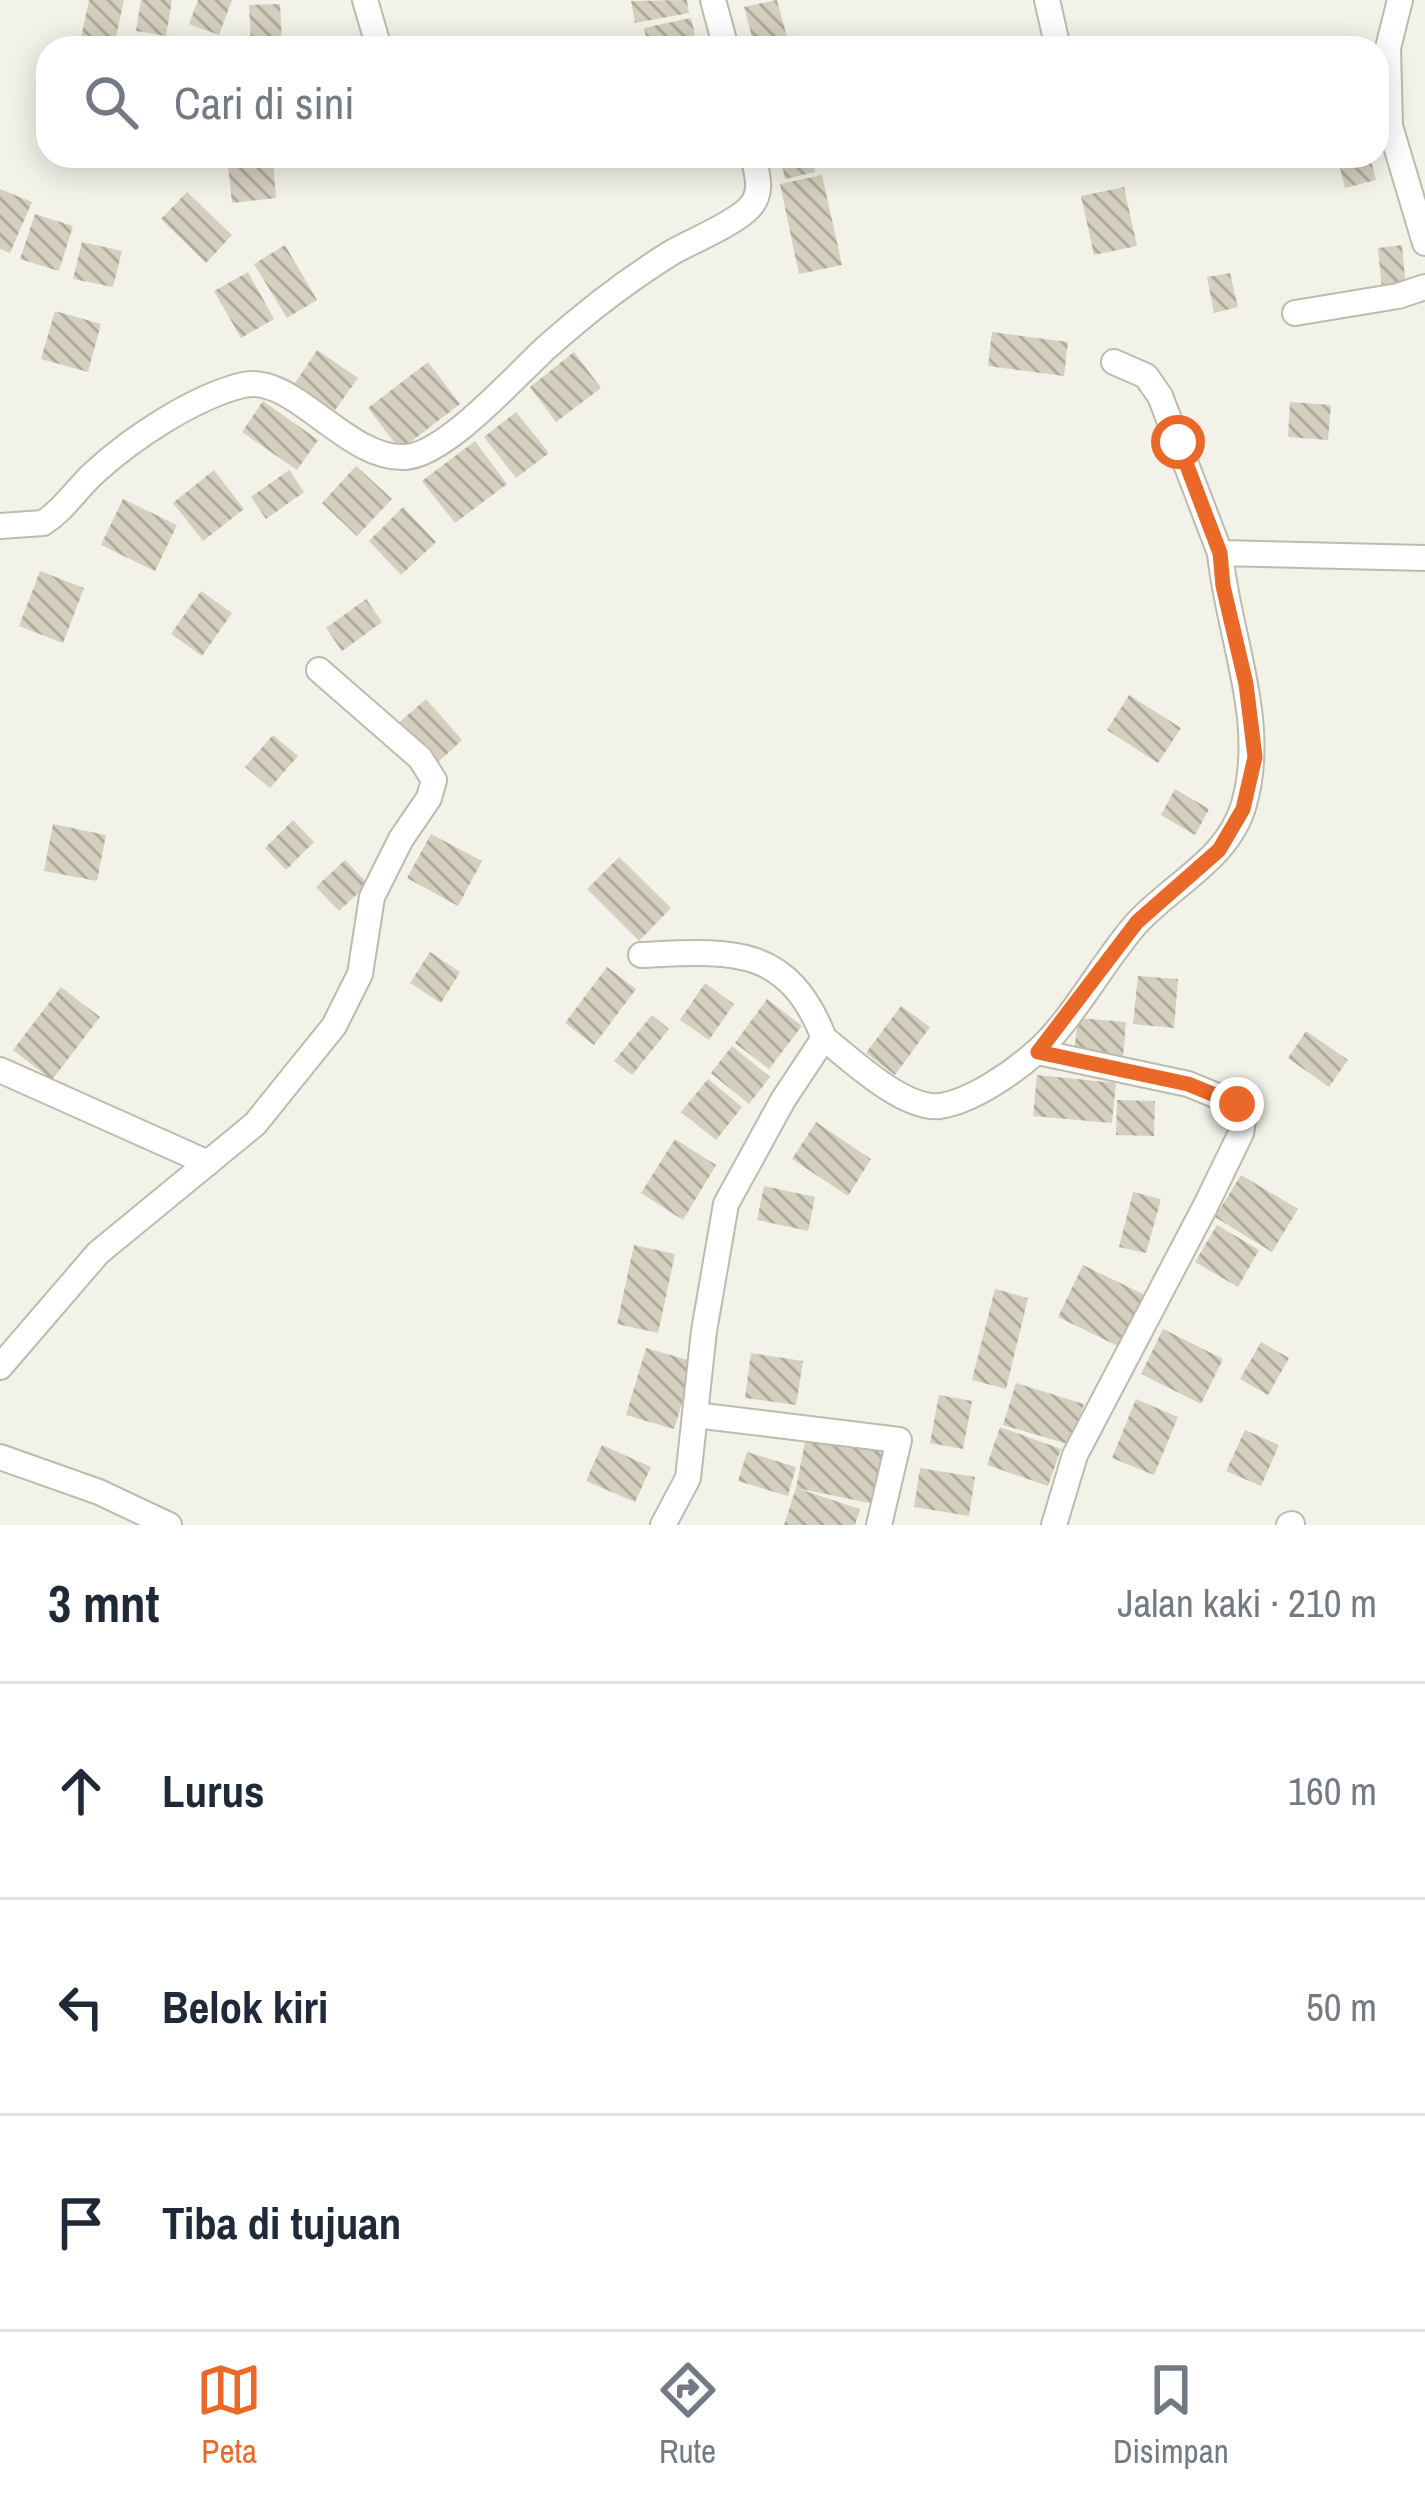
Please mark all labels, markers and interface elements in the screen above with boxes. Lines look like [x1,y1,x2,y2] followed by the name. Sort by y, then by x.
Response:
[36,36,1389,168] search box
[78,69,144,135] icon: search
[174,72,355,133] text: Cari di sini
[1151,415,1205,469] route start
[1210,1077,1264,1131] route end
[48,1569,160,1638] text: 3 mnt
[1117,1577,1377,1629] text: Jalan kaki · 210 m
[48,1758,114,1824] icon: ahead
[162,1760,265,1821] text: Lurus
[1288,1765,1377,1817] text: 160 m
[48,1974,114,2040] icon: left
[162,1976,328,2037] text: Belok kiri
[1306,1981,1377,2033] text: 50 m
[48,2190,114,2256] icon: arrive
[162,2192,401,2253] text: Tiba di tujuan
[196,2357,262,2473] tab: Peta
[655,2357,721,2473] tab: Rute
[1113,2357,1229,2473] tab: Disimpan

